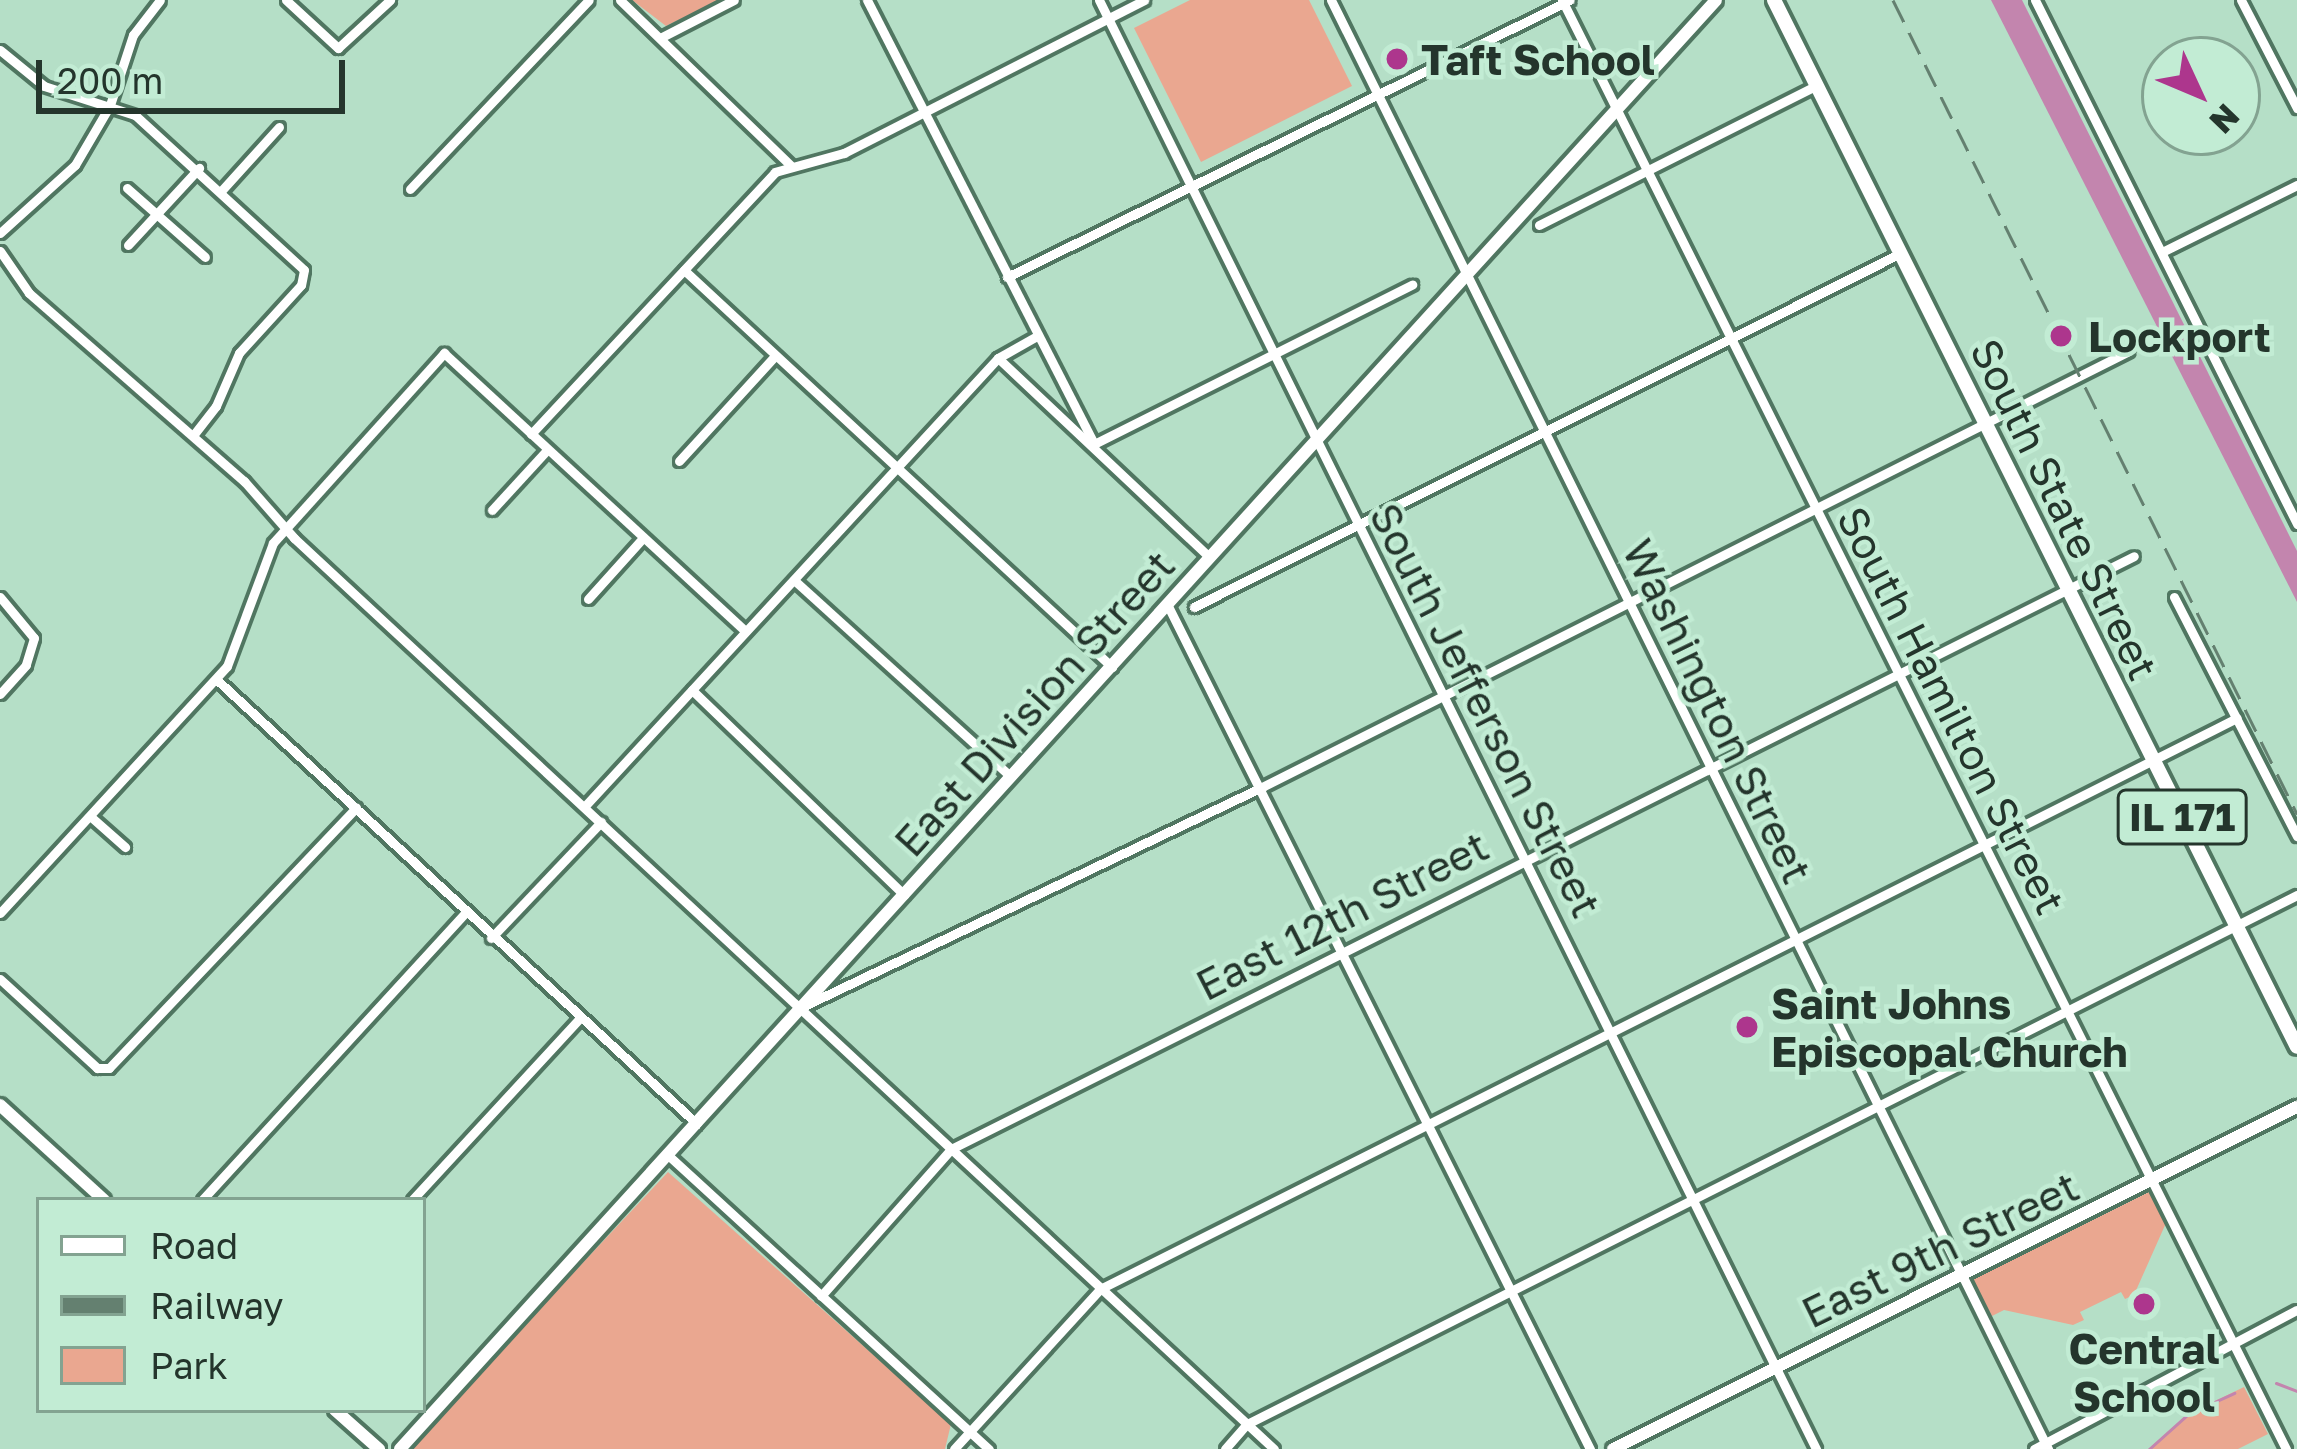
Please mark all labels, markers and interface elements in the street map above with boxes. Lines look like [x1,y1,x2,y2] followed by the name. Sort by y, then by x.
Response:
[1421,34,1655,84] place label: Taft School
[42,36,351,110] scale bar
[2141,36,2261,156] north arrow
[1384,46,1410,72] marker: Taft School
[57,59,163,102] text: 200 m
[2202,97,2248,142] text: N
[2088,311,2271,361] place label: Lockport
[2045,320,2077,352] marker: Lockport
[1961,330,2169,688] street label: South State Street
[1360,495,1612,925] street label: South Jefferson Street
[1827,498,2077,922] street label: South Hamilton Street
[1613,531,1823,891] street label: Washington Street
[884,540,1184,866] street label: East Division Street
[2116,784,2248,850] road number: IL 171
[1188,820,1496,1010] street label: East 12th Street
[1771,978,2128,1076] place label: Saint Johns Episcopal Church
[1734,1014,1760,1040] marker: Saint Johns Episcopal Church
[1794,1160,2086,1338] street label: East 9th Street
[36,1197,426,1413] legend
[150,1224,238,1267] text: Road
[150,1284,284,1327] text: Railway
[2131,1291,2157,1317] marker: Central School
[2068,1323,2220,1422] place label: Central School
[150,1344,228,1387] text: Park

